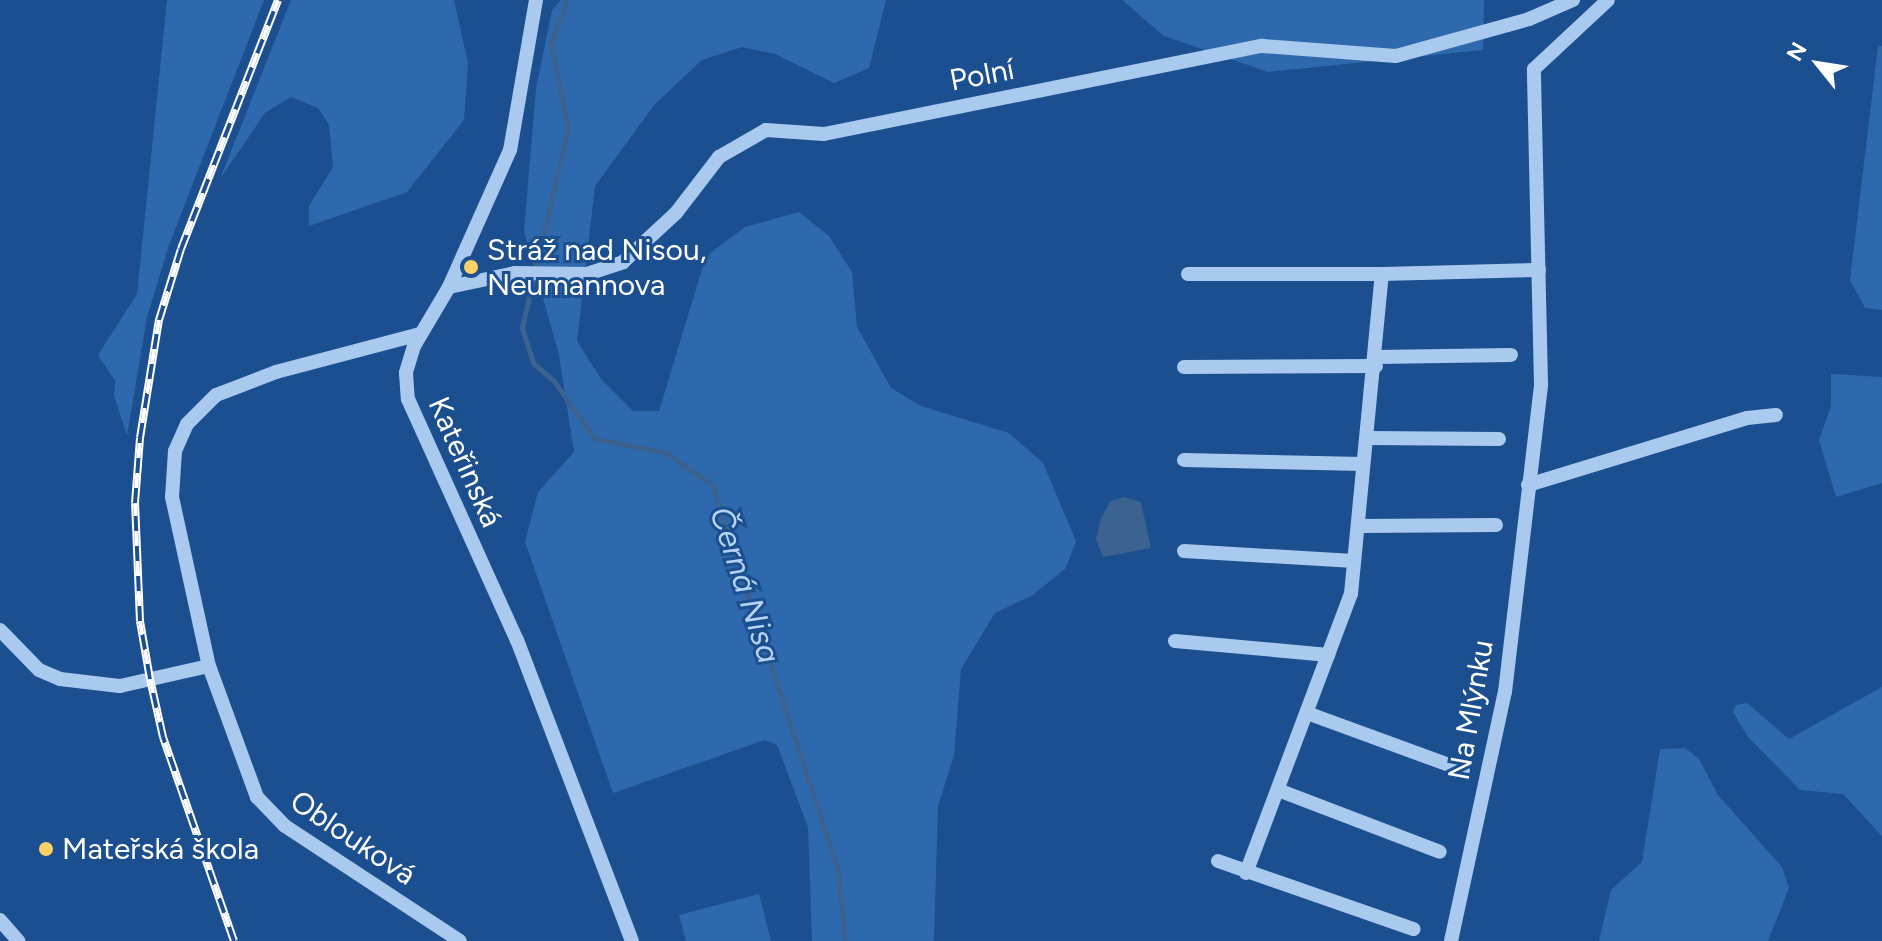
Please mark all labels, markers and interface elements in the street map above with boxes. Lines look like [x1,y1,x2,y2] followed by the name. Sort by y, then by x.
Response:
[1778,24,1858,104] north arrow
[1781,38,1813,66] text: N
[947,51,1017,99] street label: Polní
[487,232,706,302] place label: Stráž nad Nisou, Neumannova
[462,258,480,276] marker: Stráž nad Nisou, Neumannova
[420,392,510,532] street label: Kateřinská
[702,502,788,668] water label: Černá Nisa
[1441,637,1501,783] street label: Na Mlýnku
[284,783,422,893] street label: Oblouková
[62,831,259,867] place label: Mateřská škola
[37,840,55,858] marker: Mateřská škola

